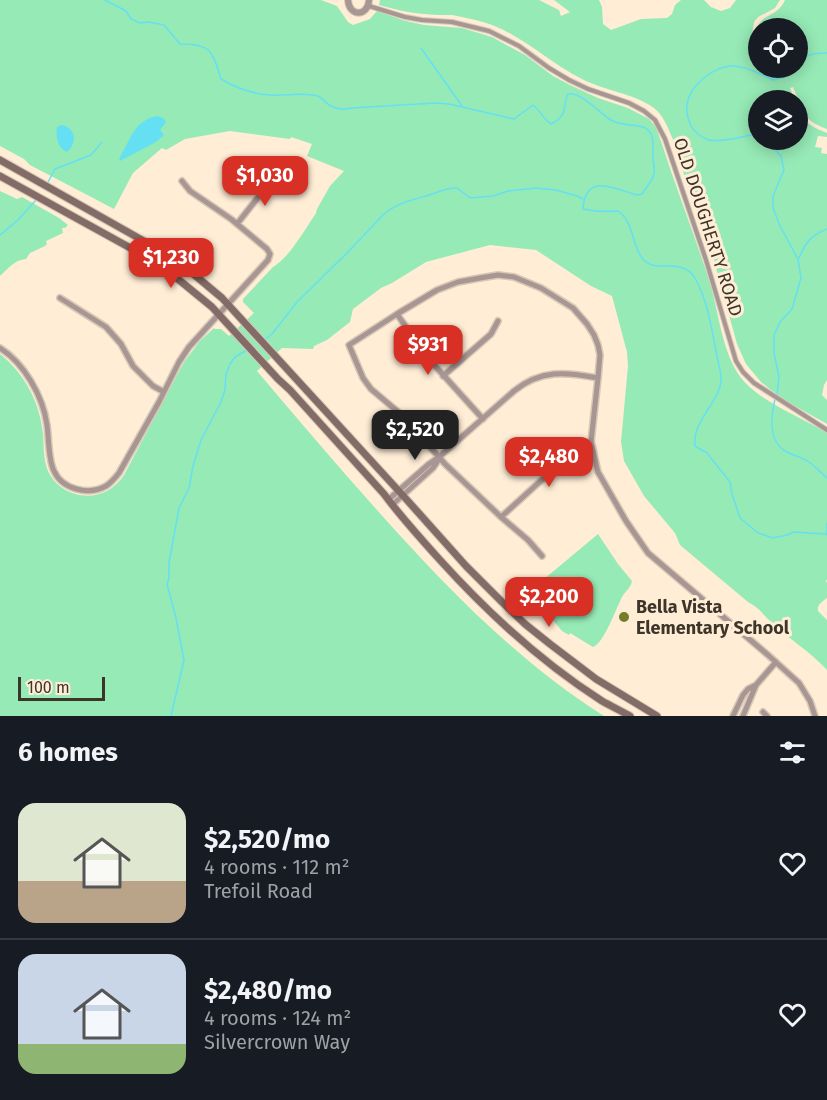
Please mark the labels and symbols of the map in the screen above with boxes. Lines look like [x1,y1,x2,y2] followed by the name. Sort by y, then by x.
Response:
[669,135,747,319] street label: OLD DOUGHERTY ROAD
[216,156,314,207] pin: $1,030
[122,238,220,289] pin: $1,230
[392,325,464,376] pin: $931
[366,410,464,461] pin: $2,520
[500,437,598,488] pin: $2,480
[500,577,598,628] pin: $2,200
[636,596,790,639] place label: Bella Vista Elementary School
[617,610,631,624] marker: Bella Vista Elementary School
[18,674,105,702] scale bar

